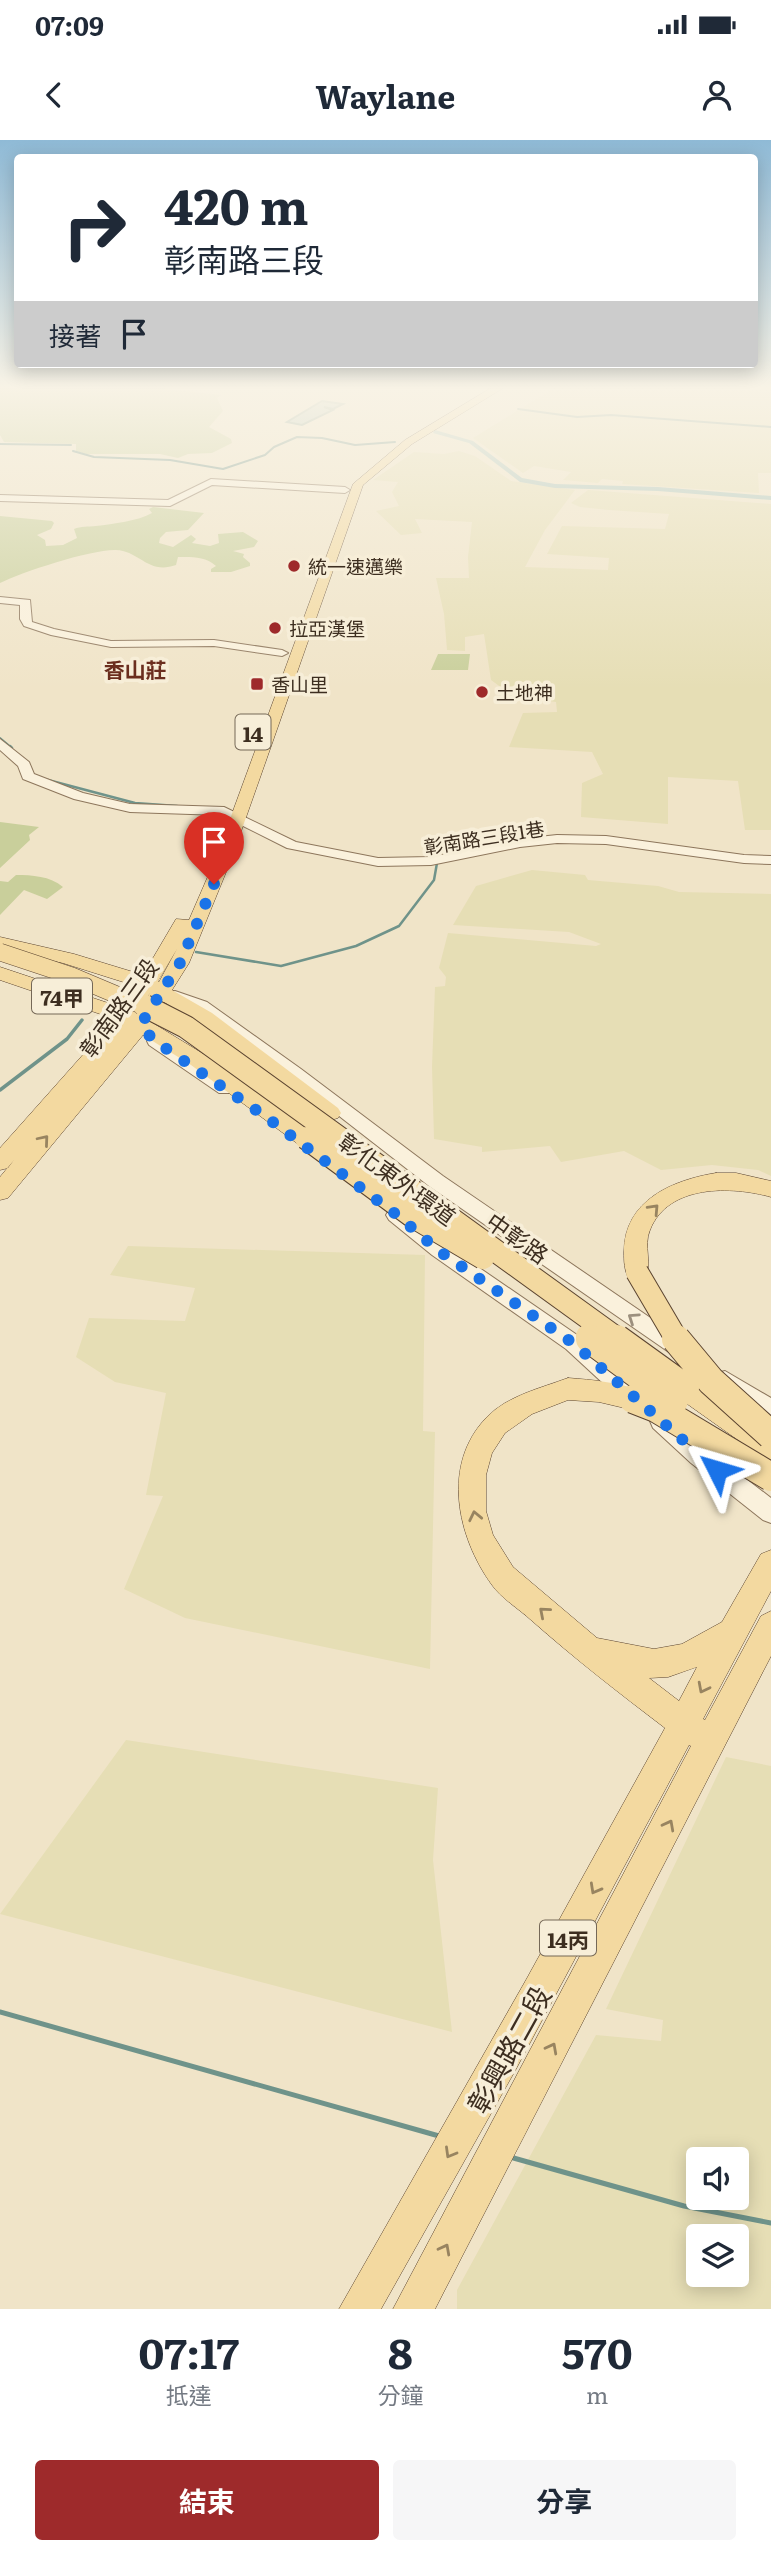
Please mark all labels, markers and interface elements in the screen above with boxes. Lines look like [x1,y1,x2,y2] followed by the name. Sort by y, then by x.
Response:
[35,5,104,44] text: 07:09
[316,71,455,119] text: Waylane
[35,76,73,114] icon: back
[698,76,736,114] icon: person
[164,167,309,240] text: 420 m
[49,182,140,273] icon: right
[164,234,324,282] text: 彰南路三段
[49,315,101,354] text: 接著
[115,315,153,353] icon: arrive
[308,552,403,580] place label: 統一速邁樂
[286,558,302,574] marker: 統一速邁樂
[289,614,365,642] place label: 拉亞漢堡
[267,620,283,636] marker: 拉亞漢堡
[104,653,167,684] district label: 香山莊
[271,670,328,698] place label: 香山里
[249,676,265,692] marker: 香山里
[496,678,553,706] place label: 土地神
[474,684,490,700] marker: 土地神
[236,714,270,750] road number: 14
[184,812,244,884] pin
[422,814,546,860] street label: 彰南路三段1巷
[195,823,233,861] icon: arrive
[70,950,166,1064] street label: 彰南路三段
[32,978,92,1014] road number: 74甲
[332,1124,464,1232] street label: 彰化東外環道
[36,1136,48,1149] one-way arrow
[480,1203,556,1271] street label: 中彰路
[646,1204,659,1217] one-way arrow
[627,1313,640,1326] one-way arrow
[680,1433,754,1507] position arrow
[468,1510,483,1522] one-way arrow
[539,1608,552,1620] one-way arrow
[697,1681,711,1693] one-way arrow
[660,1820,674,1832] one-way arrow
[590,1882,603,1894] one-way arrow
[540,1920,596,1955] road number: 14丙
[456,1978,560,2120] street label: 彰興路二段
[543,2043,557,2055] one-way arrow
[445,2145,458,2158] one-way arrow
[686,2147,749,2287] map controls
[686,2147,749,2210] button: sound
[686,2224,749,2287] button: layers
[437,2244,450,2256] one-way arrow
[138,2320,239,2382] text: 07:17
[388,2320,413,2382] text: 8
[562,2320,633,2382] text: 570
[166,2377,212,2411] text: 抵達
[377,2377,423,2411] text: 分鐘
[586,2377,608,2411] text: m
[35,2460,379,2540] button: 結束
[393,2460,736,2540] button: 分享

